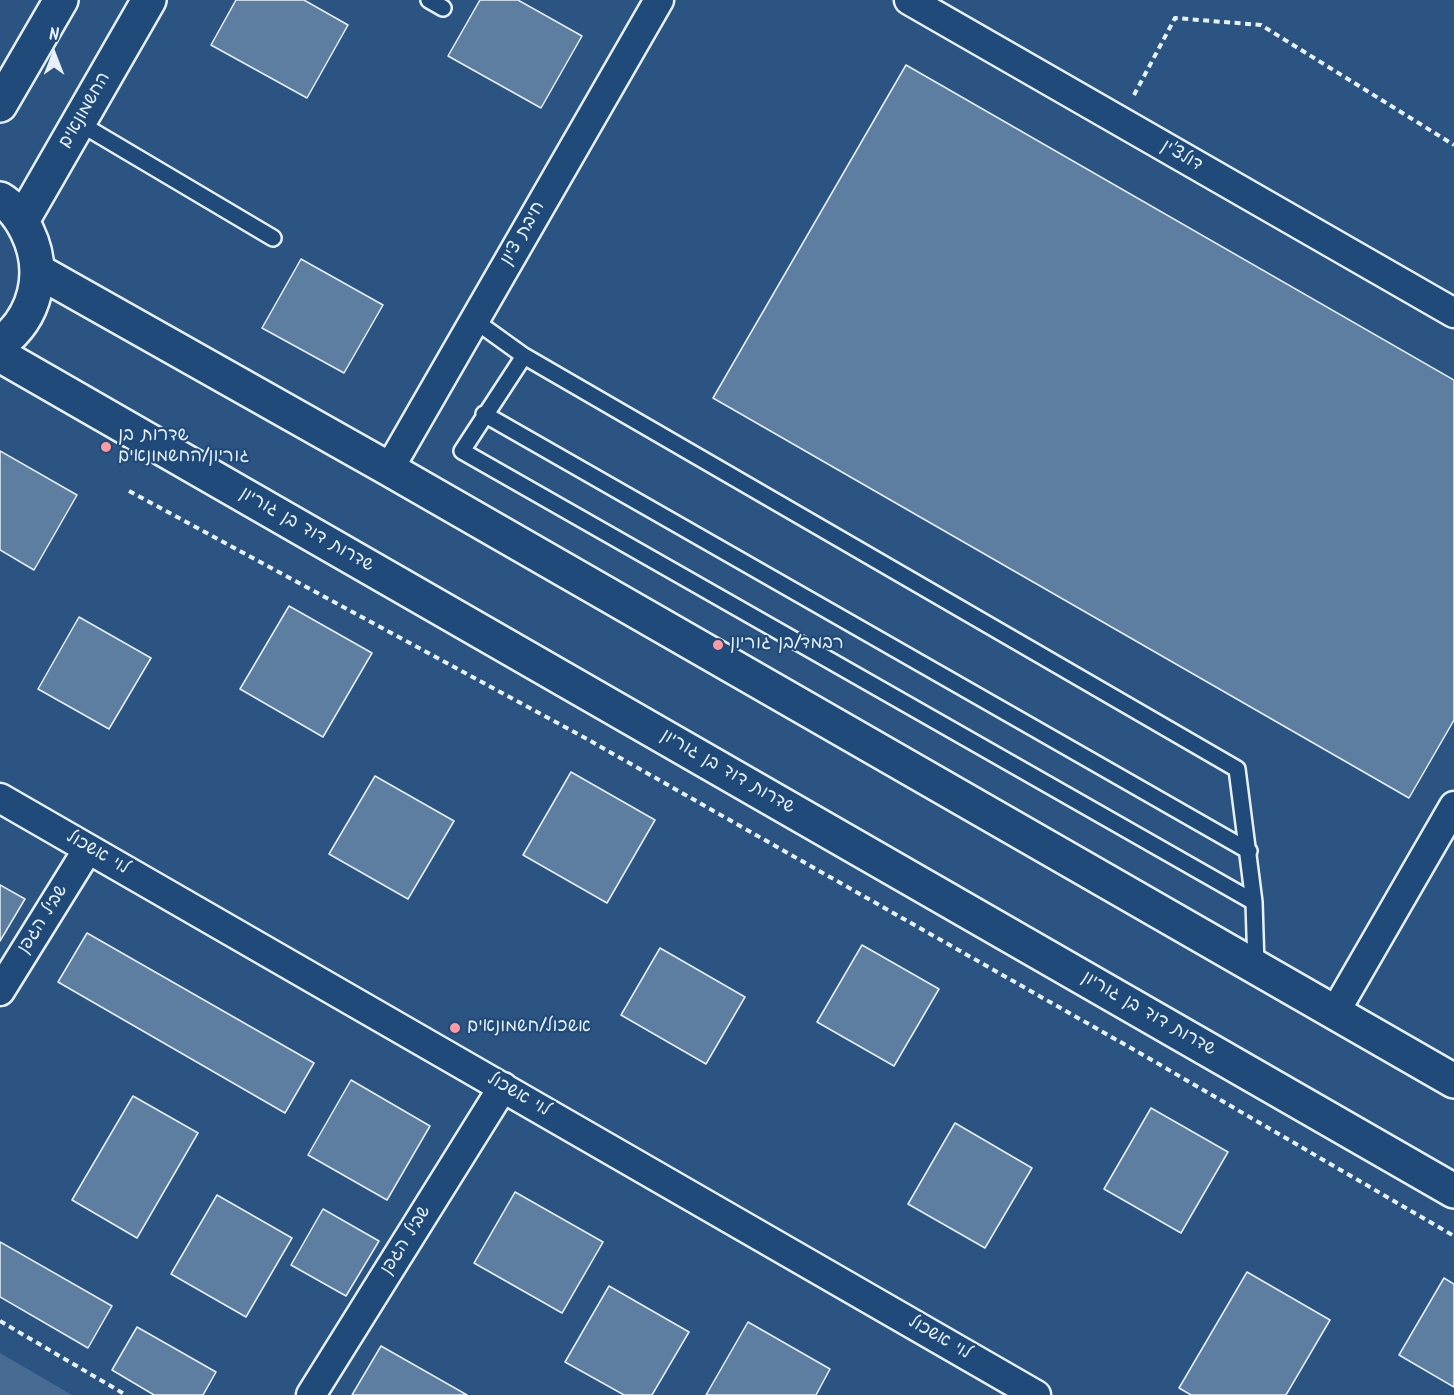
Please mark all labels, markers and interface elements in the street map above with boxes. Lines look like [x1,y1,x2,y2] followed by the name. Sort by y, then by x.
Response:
[49,23,59,48] text: N
[24,24,84,84] north arrow
[56,69,116,153] street label: החשמונאים
[1156,137,1206,177] street label: דולצ'ין
[497,198,551,270] street label: חיבת ציון
[118,426,249,468] place label: שדרות בן גוריון/החשמונאים
[99,440,113,454] marker: שדרות בן גוריון/החשמונאים
[235,484,377,578] street label: שדרות דוד בן גוריון
[730,634,844,656] place label: רבמד/בן גוריון
[711,638,725,652] marker: רבמד/בן גוריון
[656,726,798,820] street label: שדרות דוד בן גוריון
[62,827,132,881] street label: לוי אשכול
[14,882,74,958] street label: שביל הגפן
[1077,968,1219,1062] street label: שדרות דוד בן גוריון
[467,1017,591,1039] place label: אשכול/חשמונאים
[448,1021,462,1035] marker: אשכול/חשמונאים
[483,1069,553,1123] street label: לוי אשכול
[377,1203,437,1279] street label: שביל הגפן
[904,1312,974,1366] street label: לוי אשכול

